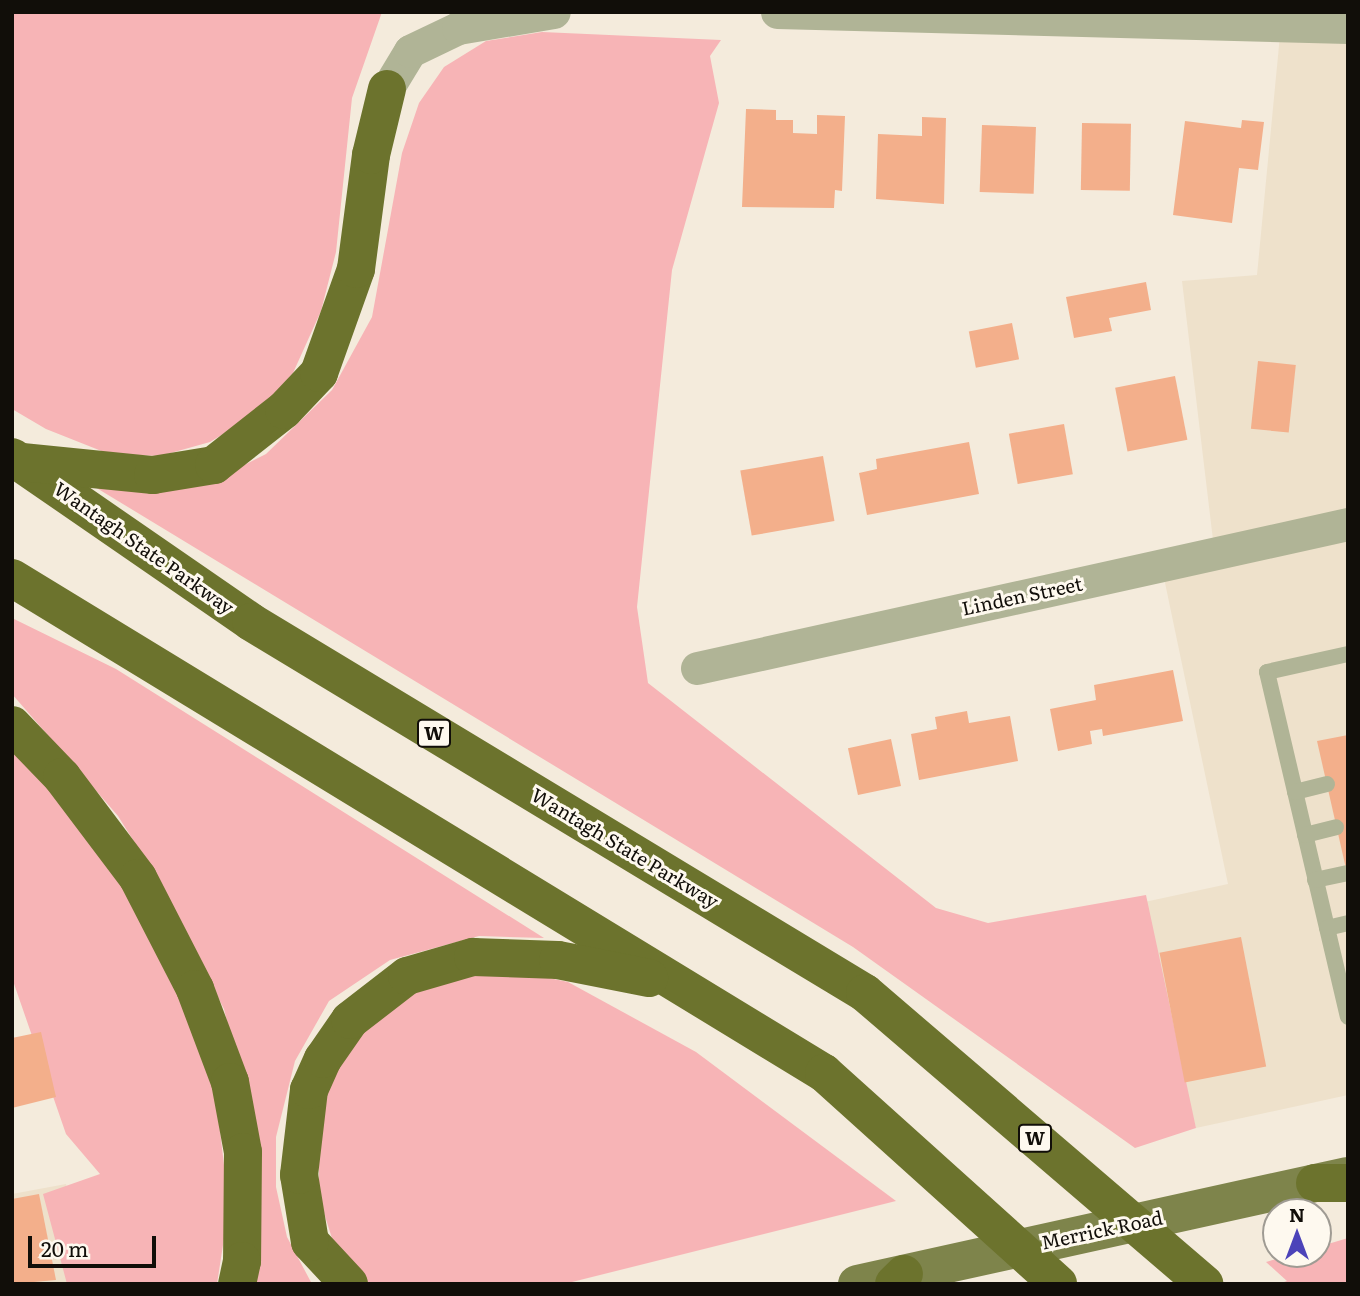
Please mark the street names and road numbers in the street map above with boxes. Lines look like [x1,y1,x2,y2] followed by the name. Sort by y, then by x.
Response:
[50,477,238,619] street label: Wantagh State Parkway
[960,572,1084,620] street label: Linden Street
[416,718,452,748] road number: W
[527,783,723,913] street label: Wantagh State Parkway
[1018,1124,1052,1153] road number: W
[1039,1206,1165,1254] street label: Merrick Road

